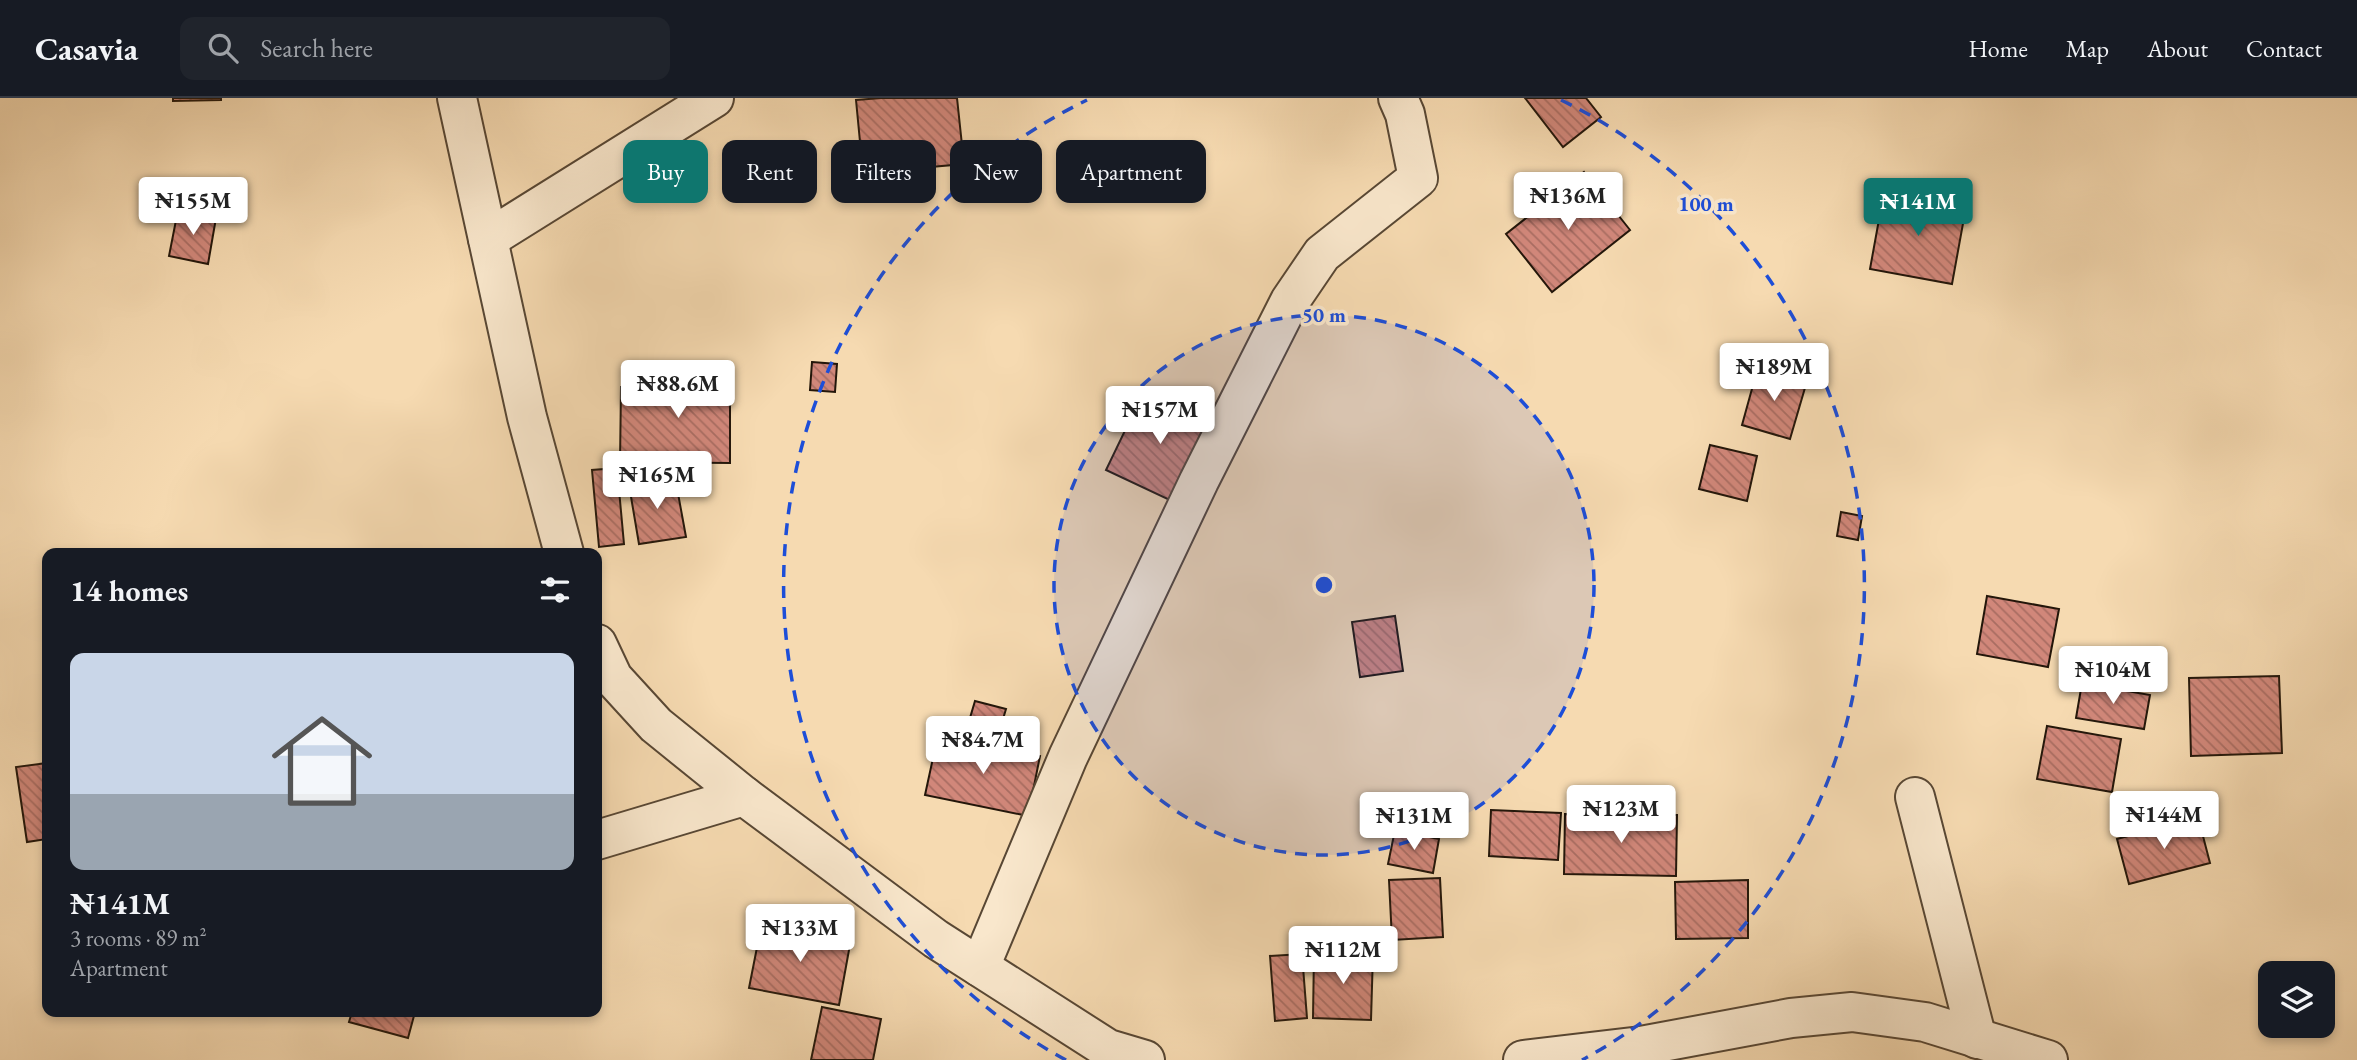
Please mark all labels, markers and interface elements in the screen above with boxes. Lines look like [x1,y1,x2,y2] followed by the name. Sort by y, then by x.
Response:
[180,17,670,80] search box
[35,27,138,70] text: Casavia
[204,29,242,67] icon: search
[260,31,373,65] text: Search here
[1968,33,2028,64] text: Home
[2066,33,2109,64] text: Map
[2147,33,2208,64] text: About
[2246,33,2322,64] text: Contact
[623,140,708,203] chip: Buy
[722,140,817,203] chip: Rent
[831,140,936,203] chip: Filters
[950,140,1042,203] chip: New
[1056,140,1206,203] chip: Apartment
[1519,172,1617,232] pin: ₦136M
[144,178,242,237] pin: ₦155M
[1869,178,1967,238] pin: ₦141M
[1530,180,1606,210] text: ₦136M
[155,185,231,215] text: ₦155M
[1880,186,1956,216] text: ₦141M
[1678,190,1734,217] text: 100 m
[1302,301,1346,328] text: 50 m
[1725,344,1823,403] pin: ₦189M
[1736,351,1812,381] text: ₦189M
[621,360,735,420] pin: ₦88.6M
[637,368,719,398] text: ₦88.6M
[1111,386,1209,446] pin: ₦157M
[1122,394,1198,424] text: ₦157M
[608,452,706,511] pin: ₦165M
[619,459,695,489] text: ₦165M
[70,571,188,610] text: 14 homes
[536,571,574,609] icon: filters
[1312,573,1336,597] centre of rings
[2064,646,2162,706] pin: ₦104M
[2075,654,2151,684] text: ₦104M
[259,698,385,824] icon: home
[926,716,1040,776] pin: ₦84.7M
[942,724,1024,754] text: ₦84.7M
[1572,786,1670,845] pin: ₦123M
[1365,792,1463,852] pin: ₦131M
[2115,792,2213,851] pin: ₦144M
[1583,793,1659,823] text: ₦123M
[2126,799,2202,829] text: ₦144M
[1376,800,1452,830] text: ₦131M
[70,884,170,923] text: ₦141M
[751,904,849,964] pin: ₦133M
[762,912,838,942] text: ₦133M
[70,923,207,953] text: 3 rooms · 89 m²
[1294,926,1392,986] pin: ₦112M
[1305,934,1381,964] text: ₦112M
[70,953,168,983] text: Apartment
[2258,961,2335,1038] map controls
[2258,961,2335,1038] button: layers

